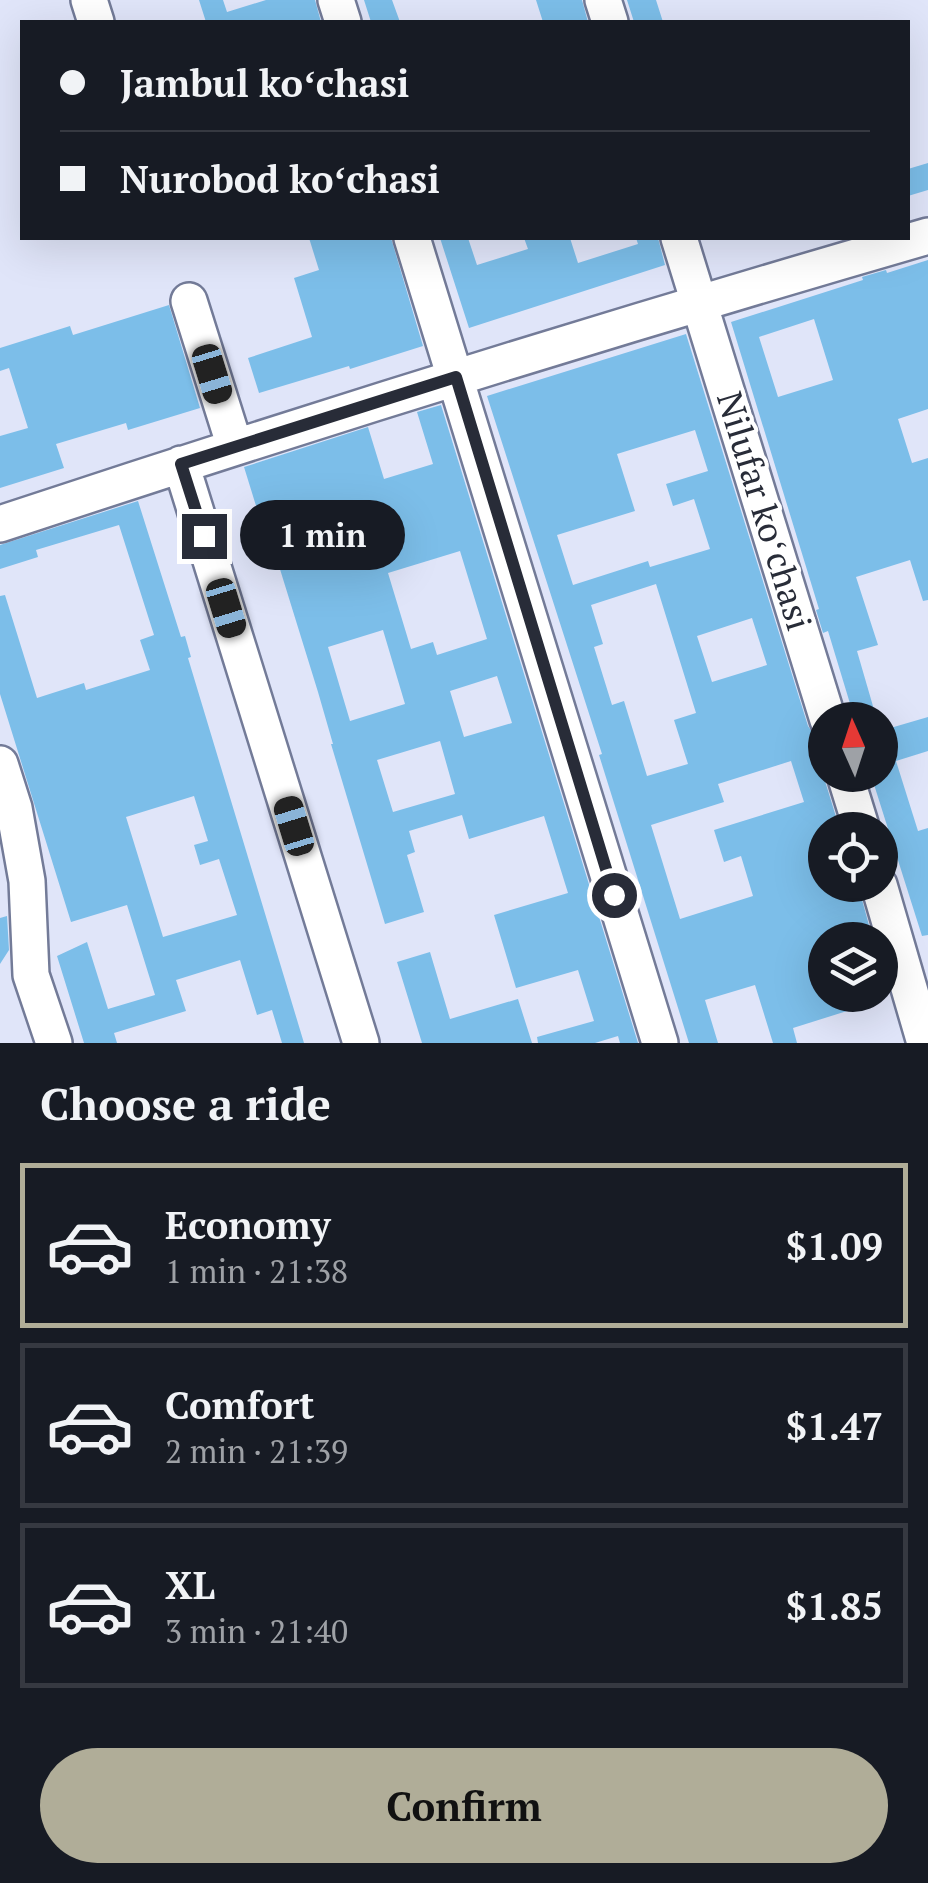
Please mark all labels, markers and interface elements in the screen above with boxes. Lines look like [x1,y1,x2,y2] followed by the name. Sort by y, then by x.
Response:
[120,58,410,108] text: Jambul koʻchasi
[120,154,440,204] text: Nurobod koʻchasi
[189,341,235,407] car
[707,386,823,636] street label: Nilufar koʻchasi
[239,501,404,571] callout: 1 min
[182,514,227,559] route end
[279,514,366,556] text: 1 min
[203,575,249,641] car
[808,702,898,792] north arrow
[808,702,898,1012] map controls
[271,793,317,859] car
[808,812,898,902] button: locate
[592,873,637,918] route start
[808,922,898,1012] button: layers
[40,1073,331,1133] text: Choose a ride
[165,1200,331,1250] text: Economy
[45,1201,135,1291] icon: car
[786,1221,883,1271] text: $1.09
[165,1250,348,1292] text: 1 min · 21:38
[165,1380,314,1430] text: Comfort
[45,1381,135,1471] icon: car
[786,1401,883,1451] text: $1.47
[165,1430,348,1472] text: 2 min · 21:39
[165,1560,215,1610] text: XL
[45,1561,135,1651] icon: car
[786,1581,883,1631] text: $1.85
[165,1610,348,1652] text: 3 min · 21:40
[40,1748,888,1863] button: Confirm

